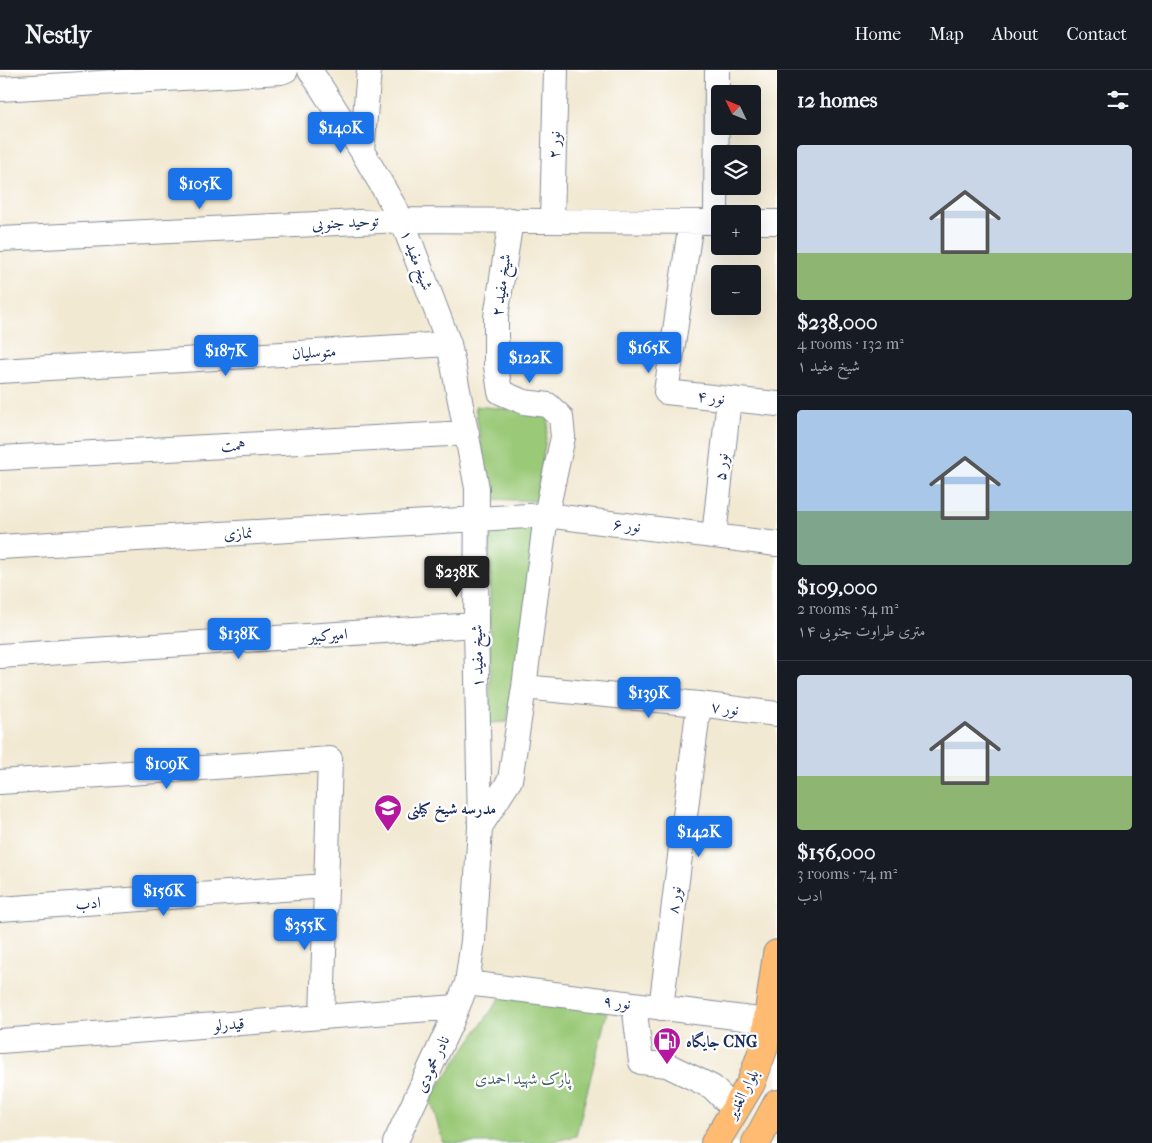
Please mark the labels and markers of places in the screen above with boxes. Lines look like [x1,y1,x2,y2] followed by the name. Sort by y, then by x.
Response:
[306,112,376,154] pin: $140K
[165,168,235,210] pin: $105K
[614,332,684,374] pin: $165K
[191,334,261,377] pin: $187K
[495,342,565,384] pin: $122K
[422,556,492,598] pin: $238K
[204,618,274,660] pin: $138K
[614,676,684,719] pin: $139K
[132,748,202,790] pin: $109K
[373,793,403,832] school or university icon: مدرسه شیخ کیلنی
[407,799,496,823] place label: مدرسه شیخ کیلنی
[664,816,734,858] pin: $142K
[129,874,199,917] pin: $156K
[270,908,340,951] pin: $355K
[652,1026,682,1065] fuel station icon: جایگاه CNG
[686,1031,758,1052] place label: جایگاه CNG

